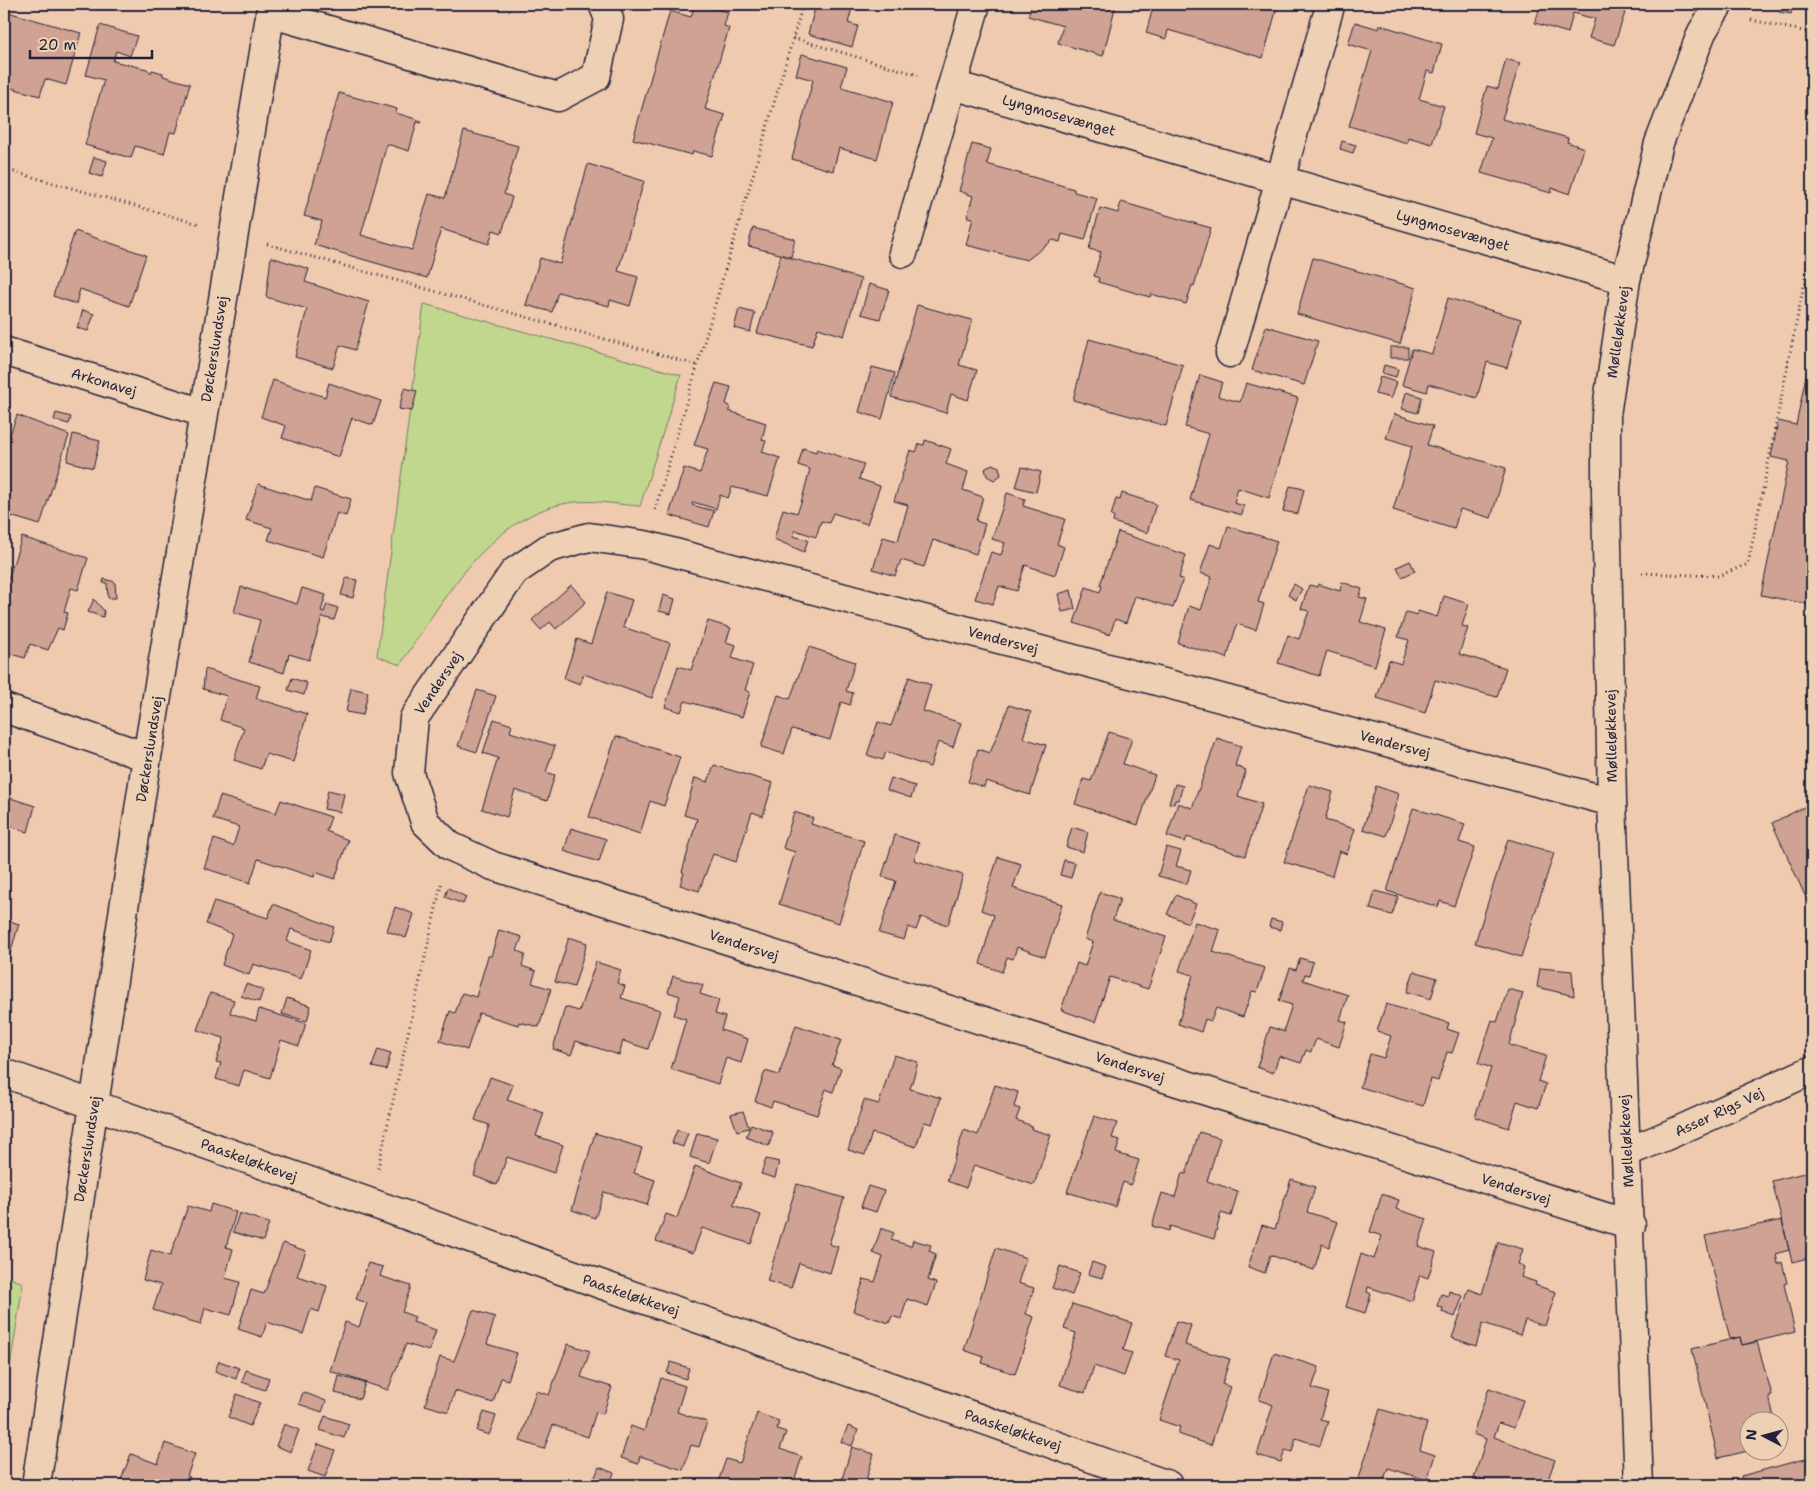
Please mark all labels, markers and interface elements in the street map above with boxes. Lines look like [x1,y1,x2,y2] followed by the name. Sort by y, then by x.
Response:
[30,28,152,60] scale bar
[38,35,77,55] text: 20 m
[1000,90,1118,140] street label: Lyngmosevænget
[1394,205,1512,255] street label: Lyngmosevænget
[1603,285,1633,379] street label: Mølleløkkevej
[197,295,231,403] street label: Døckerslundsvej
[69,364,139,400] street label: Arkonavej
[966,622,1040,658] street label: Vendersvej
[410,648,466,718] street label: Vendersvej
[1601,689,1621,783] street label: Mølleløkkevej
[132,695,166,803] street label: Døckerslundsvej
[1358,726,1432,762] street label: Vendersvej
[707,925,781,965] street label: Vendersvej
[1093,1047,1167,1087] street label: Vendersvej
[1672,1084,1766,1140] street label: Asser Rigs Vej
[1615,1094,1637,1188] street label: Mølleløkkevej
[70,1095,104,1203] street label: Døckerslundsvej
[198,1134,300,1186] street label: Paaskeløkkevej
[1479,1169,1553,1209] street label: Vendersvej
[580,1270,682,1320] street label: Paaskeløkkevej
[962,1405,1064,1455] street label: Paaskeløkkevej
[1738,1412,1788,1462] north arrow
[1742,1428,1761,1441] text: N

